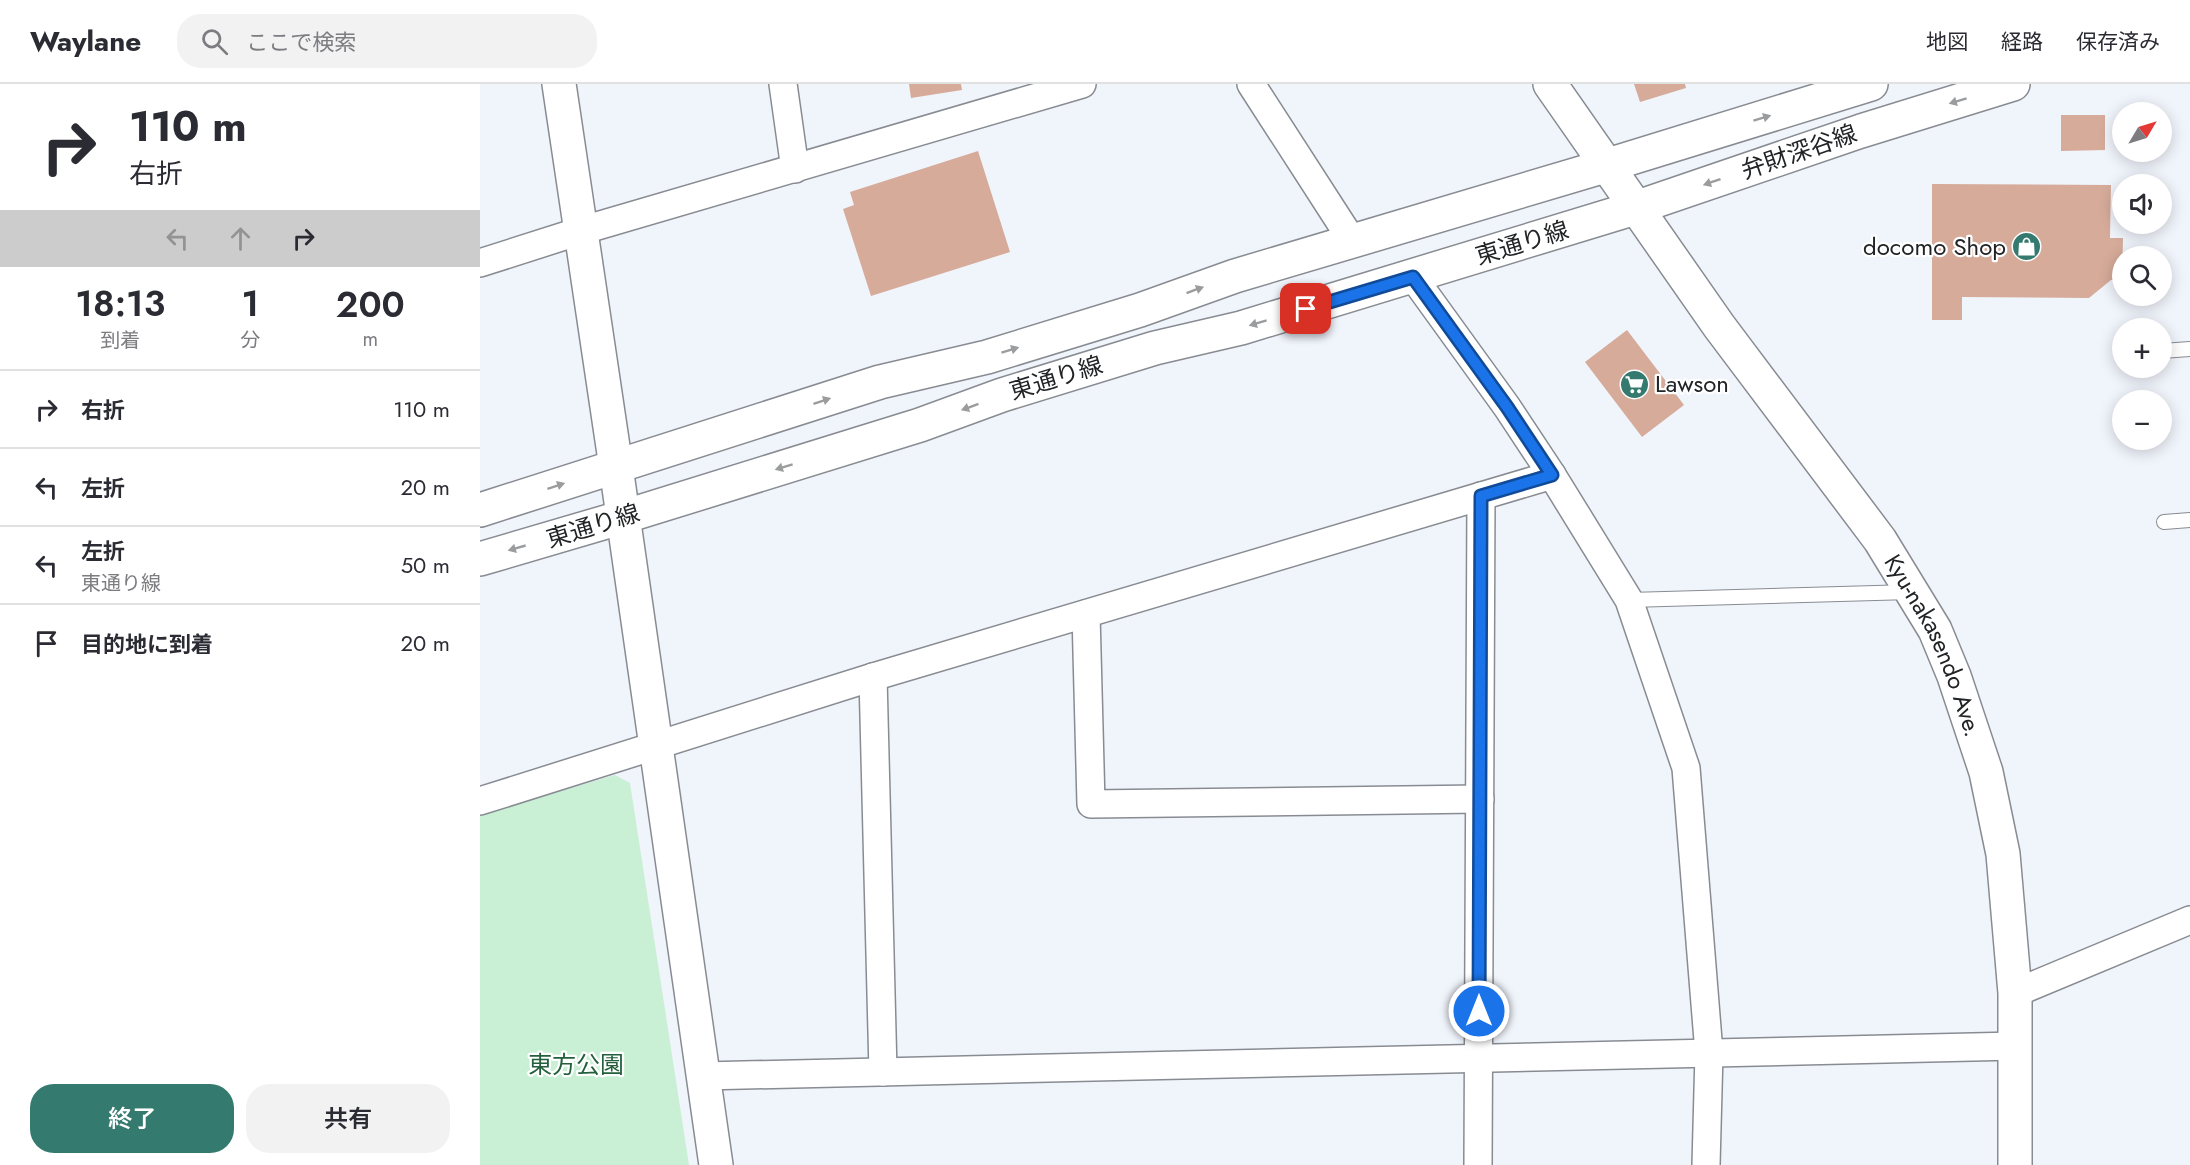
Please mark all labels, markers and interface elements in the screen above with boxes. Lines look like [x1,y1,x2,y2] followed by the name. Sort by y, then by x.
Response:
[177,14,597,68] search box
[30,21,141,62] text: Waylane
[198,25,231,58] icon: search
[246,26,356,58] text: ここで検索
[1926,27,1968,57] text: 地図
[2001,27,2043,57] text: 経路
[2076,27,2160,57] text: 保存済み
[129,96,247,157] text: 110 m
[1948,97,1966,106] one-way arrow
[2112,102,2172,162] north arrow
[2112,102,2172,450] map controls
[30,108,108,186] icon: right
[1753,113,1771,122] one-way arrow
[1736,115,1861,188] street label: 弁財深谷線
[129,154,183,193] text: 右折
[2112,174,2172,234] button: sound
[1703,177,1721,187] one-way arrow
[1471,212,1573,273] street label: 東通り線
[161,222,194,255] icon: left
[224,222,257,255] icon: ahead
[287,222,320,255] icon: right
[1863,229,2006,264] place label: docomo Shop
[2011,231,2043,263] shop icon: docomo Shop
[2112,246,2172,306] button: search
[75,277,165,329] text: 18:13
[242,277,259,329] text: 1
[336,278,405,330] text: 200
[1280,283,1331,334] pin
[1186,285,1204,295] one-way arrow
[1289,292,1322,325] icon: arrive
[2112,318,2172,378] button: +
[1249,319,1267,328] one-way arrow
[362,325,378,354] text: m
[100,326,140,355] text: 到着
[240,326,260,355] text: 分
[1001,345,1019,354] one-way arrow
[1005,347,1107,408] street label: 東通り線
[1655,366,1729,401] place label: Lawson
[1618,368,1650,400] supermarket icon: Lawson
[2112,390,2172,450] button: −
[30,393,63,426] icon: right
[393,393,450,425] text: 110 m
[81,394,125,426] text: 右折
[813,396,831,405] one-way arrow
[960,402,978,412] one-way arrow
[775,463,793,472] one-way arrow
[30,471,63,504] icon: left
[401,471,450,503] text: 20 m
[81,472,125,504] text: 左折
[547,481,565,490] one-way arrow
[542,495,644,556] street label: 東通り線
[81,535,125,567] text: 左折
[508,544,526,553] one-way arrow
[1876,547,1991,741] street label: Kyu-nakasendo Ave.
[30,549,63,582] icon: left
[401,549,450,581] text: 50 m
[81,569,161,598] text: 東通り線
[30,627,63,660] icon: arrive
[401,627,450,659] text: 20 m
[81,628,213,660] text: 目的地に到着
[1447,979,1511,1043] position arrow
[528,1047,624,1082] park label: 東方公園
[30,1084,234,1153] button: 終了
[246,1084,450,1153] button: 共有

